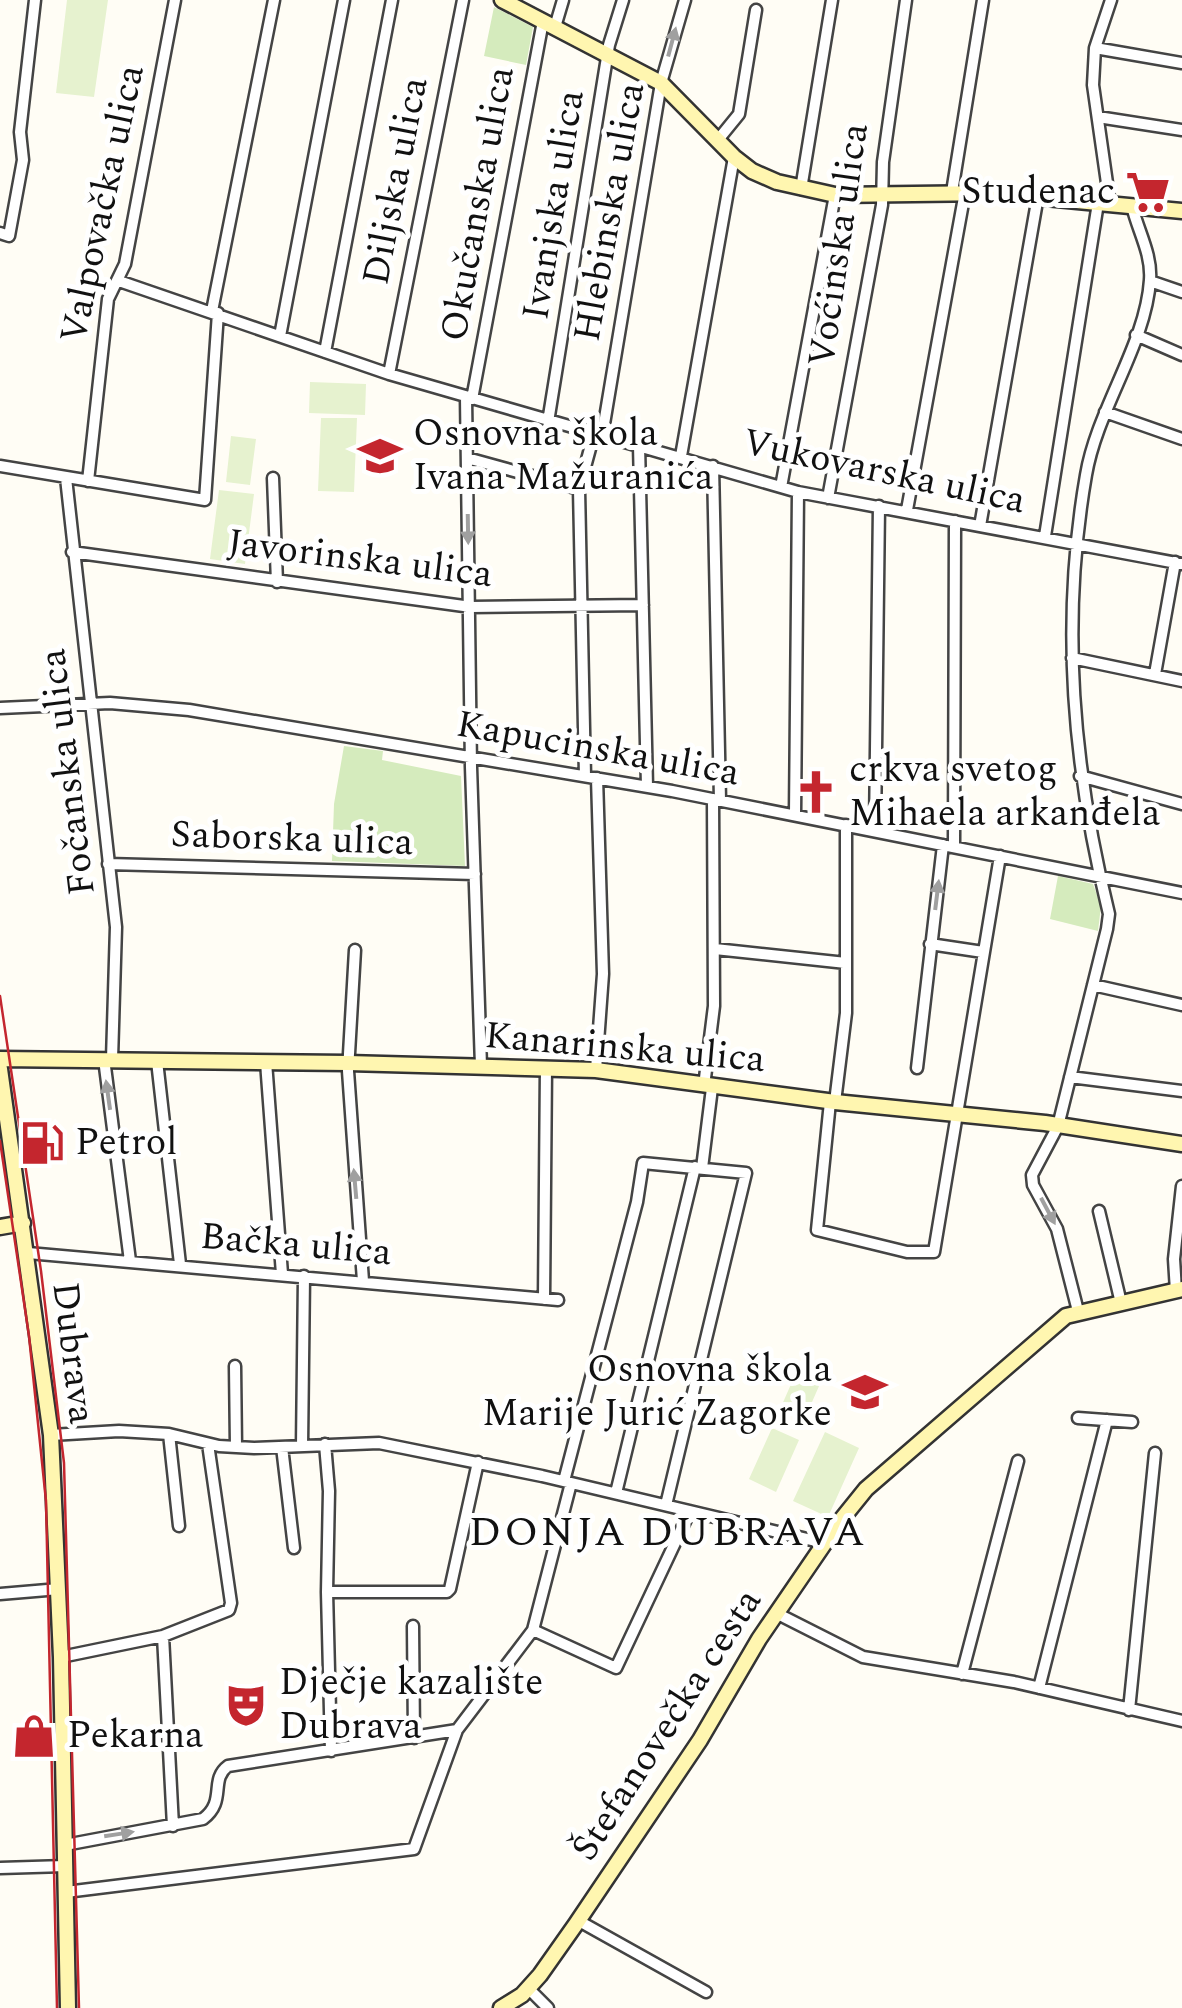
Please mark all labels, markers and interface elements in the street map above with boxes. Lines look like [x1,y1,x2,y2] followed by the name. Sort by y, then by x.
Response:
[665,26,681,57] one-way arrow
[45,59,161,348] street label: Valpovačka ulica
[425,62,531,346] street label: Okučanska ulica
[347,72,445,290] street label: Diljska ulica
[559,78,661,346] street label: Hlebinska ulica
[507,86,601,324] street label: Ivanjska ulica
[793,119,885,371] street label: Voćinska ulica
[961,163,1115,221] place label: Studenac
[1124,168,1172,216] supermarket icon: Studenac
[413,405,714,507] place label: Osnovna škola Ivana Mažuranića
[737,414,1031,530] street label: Vukovarska ulica
[356,432,404,480] school or university icon: Osnovna škola Ivana Mažuranića
[224,514,496,604] street label: Javorinska ulica
[461,514,477,546] one-way arrow
[24,645,112,899] street label: Fočanska ulica
[452,696,745,803] street label: Kapucinska ulica
[849,741,1161,843] place label: crkva svetog Mihaela arkanđela
[792,768,840,816] church icon: crkva svetog Mihaela arkanđela
[170,806,415,872] street label: Saborska ulica
[929,878,945,910] one-way arrow
[482,1007,768,1089] street label: Kanarinska ulica
[100,1078,116,1110] one-way arrow
[75,1114,178,1172] place label: Petrol
[18,1119,66,1167] fuel station icon: Petrol
[347,1168,363,1200] one-way arrow
[1039,1197,1056,1226] one-way arrow
[198,1208,394,1282] street label: Bačka ulica
[36,1279,111,1428] street label: Dubrava
[482,1341,832,1443] place label: Osnovna škola Marije Jurić Zagorke
[841,1368,889,1416] school or university icon: Osnovna škola Marije Jurić Zagorke
[469,1501,867,1564] district label: DONJA DUBRAVA
[557,1577,777,1873] street label: Štefanovečka cesta
[279,1654,543,1756] place label: Dječje kazalište Dubrava
[222,1681,270,1729] theatre icon: Dječje kazalište Dubrava
[67,1707,204,1765] place label: Pekarna
[10,1712,58,1760] shop icon: Pekarna
[103,1826,135,1842] one-way arrow

